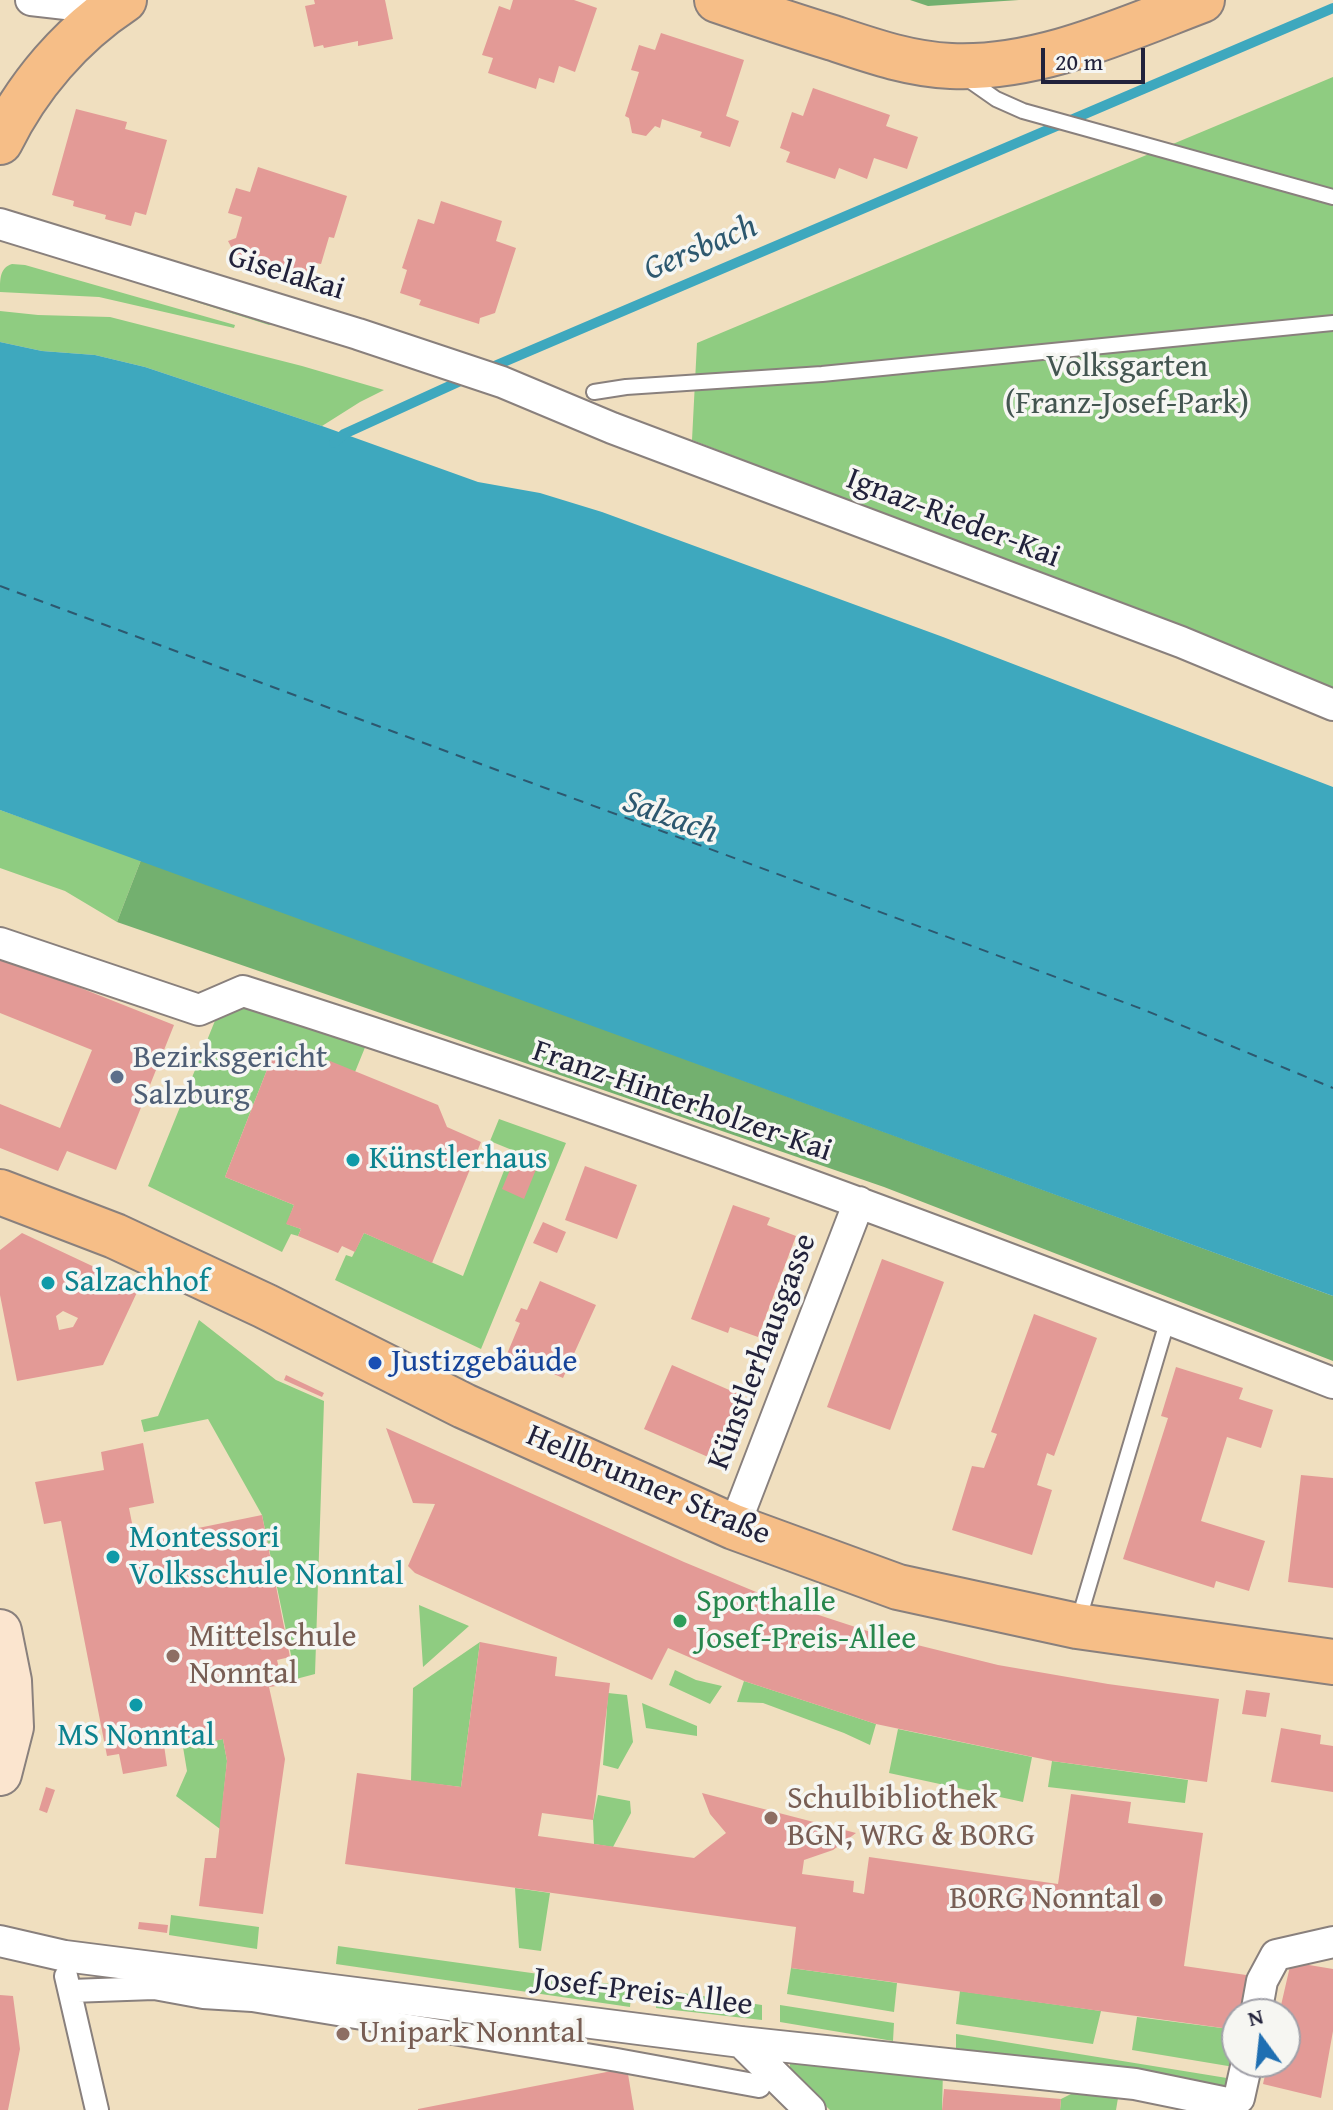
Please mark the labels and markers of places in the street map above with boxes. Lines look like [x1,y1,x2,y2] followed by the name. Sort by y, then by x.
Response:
[133,1040,327,1115] place label: Bezirksgericht Salzburg
[108,1068,126,1086] marker: Bezirksgericht Salzburg
[369,1141,548,1179] place label: Künstlerhaus
[344,1151,362,1169] marker: Künstlerhaus
[64,1264,209,1302] place label: Salzachhof
[39,1274,57,1292] marker: Salzachhof
[391,1344,577,1382] place label: Justizgebäude
[366,1354,384,1372] marker: Justizgebäude
[129,1520,404,1595] place label: Montessori Volksschule Nonntal
[104,1548,122,1566] marker: Montessori Volksschule Nonntal
[696,1584,916,1659] place label: Sporthalle Josef-Preis-Allee
[671,1612,689,1630] marker: Sporthalle Josef-Preis-Allee
[189,1619,356,1694] place label: Mittelschule Nonntal
[164,1647,182,1665] marker: Mittelschule Nonntal
[127,1696,145,1714] marker: MS Nonntal
[57,1718,215,1756] place label: MS Nonntal
[787,1781,1035,1856] place label: Schulbibliothek BGN, WRG & BORG
[762,1809,780,1827] marker: Schulbibliothek BGN, WRG & BORG
[950,1881,1140,1919] place label: BORG Nonntal
[1147,1891,1165,1909] marker: BORG Nonntal
[359,2015,584,2053] place label: Unipark Nonntal
[334,2025,352,2043] marker: Unipark Nonntal

